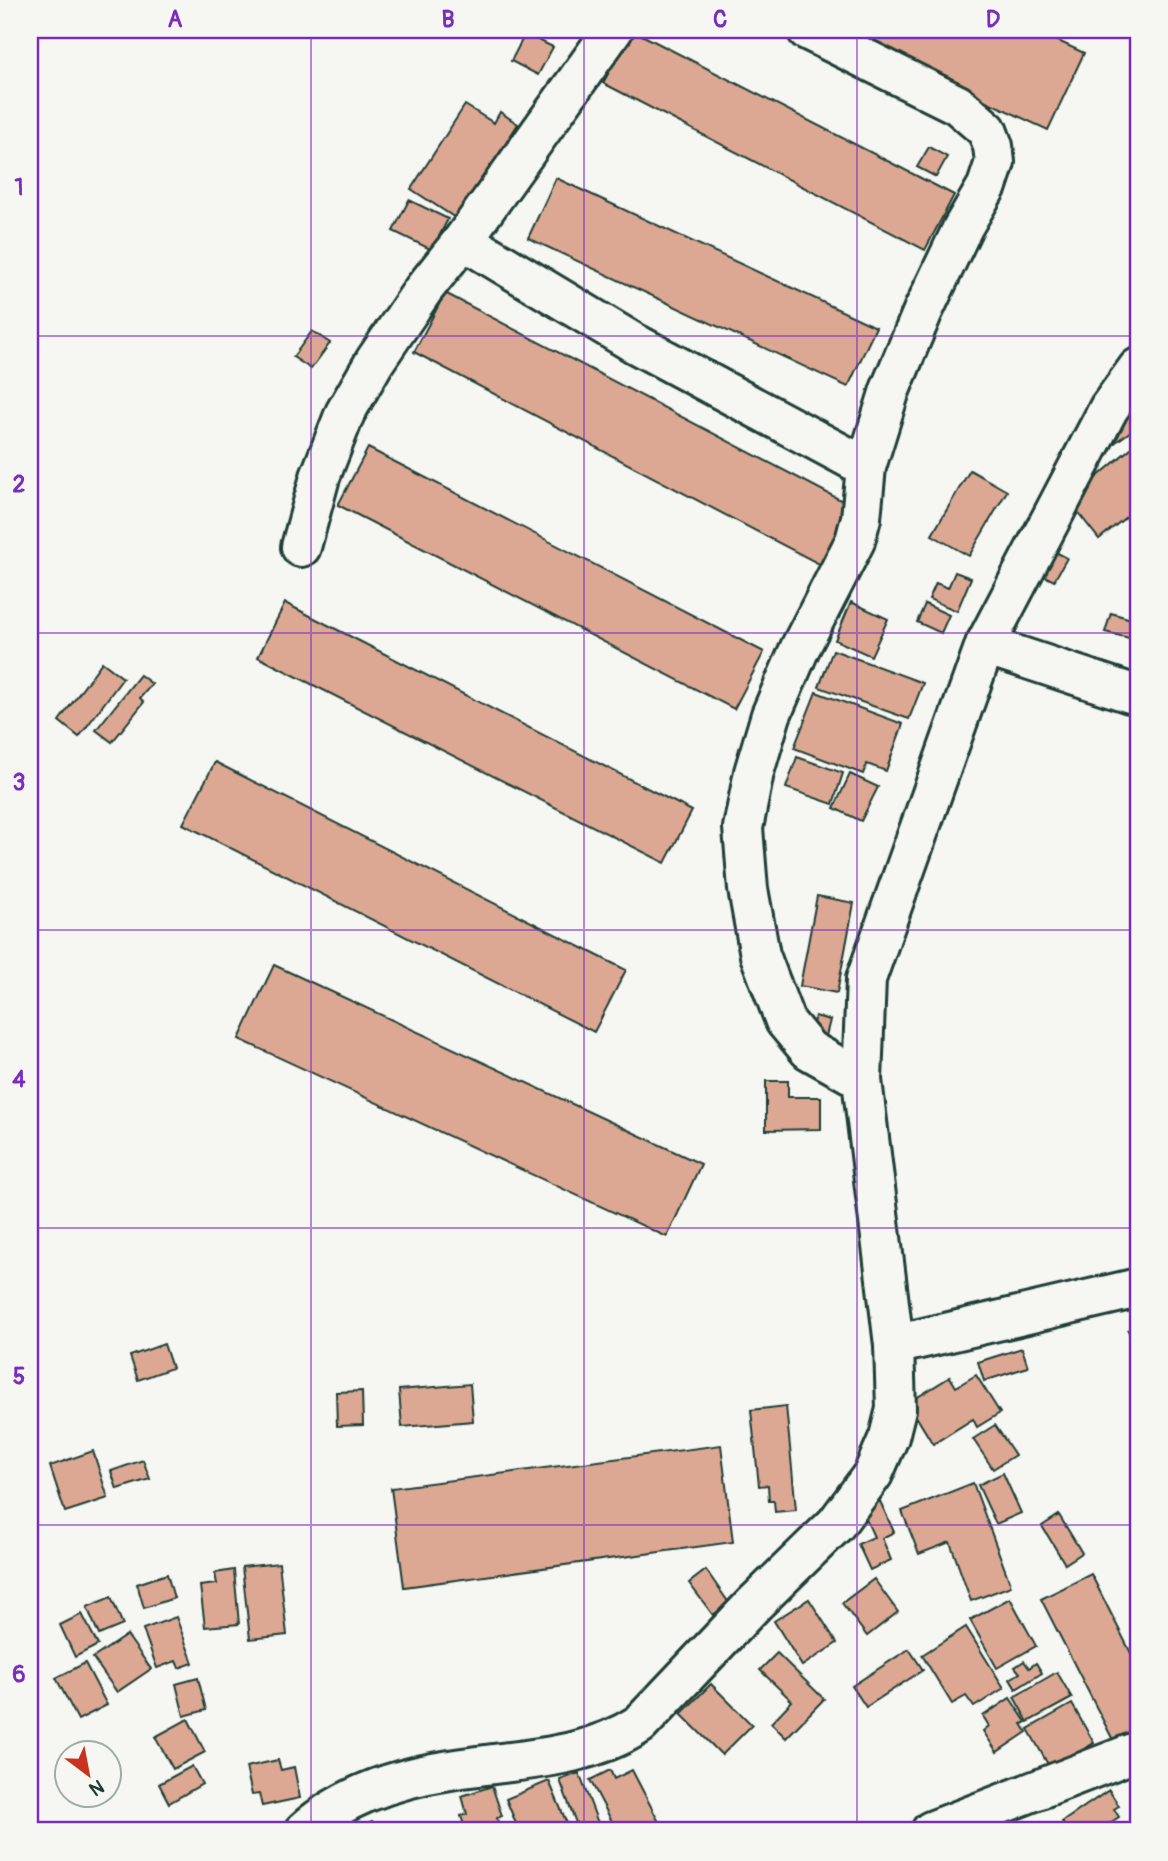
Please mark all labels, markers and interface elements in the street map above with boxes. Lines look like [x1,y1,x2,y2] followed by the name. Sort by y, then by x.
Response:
[168,5,183,34] text: A
[441,5,455,34] text: B
[713,5,727,34] text: C
[986,5,1000,34] text: D
[15,173,24,202] text: 1
[13,470,26,499] text: 2
[13,768,25,797] text: 3
[12,1065,26,1094] text: 4
[13,1362,25,1391] text: 5
[12,1660,26,1689] text: 6
[52,1738,122,1808] north arrow
[85,1774,108,1801] text: N

